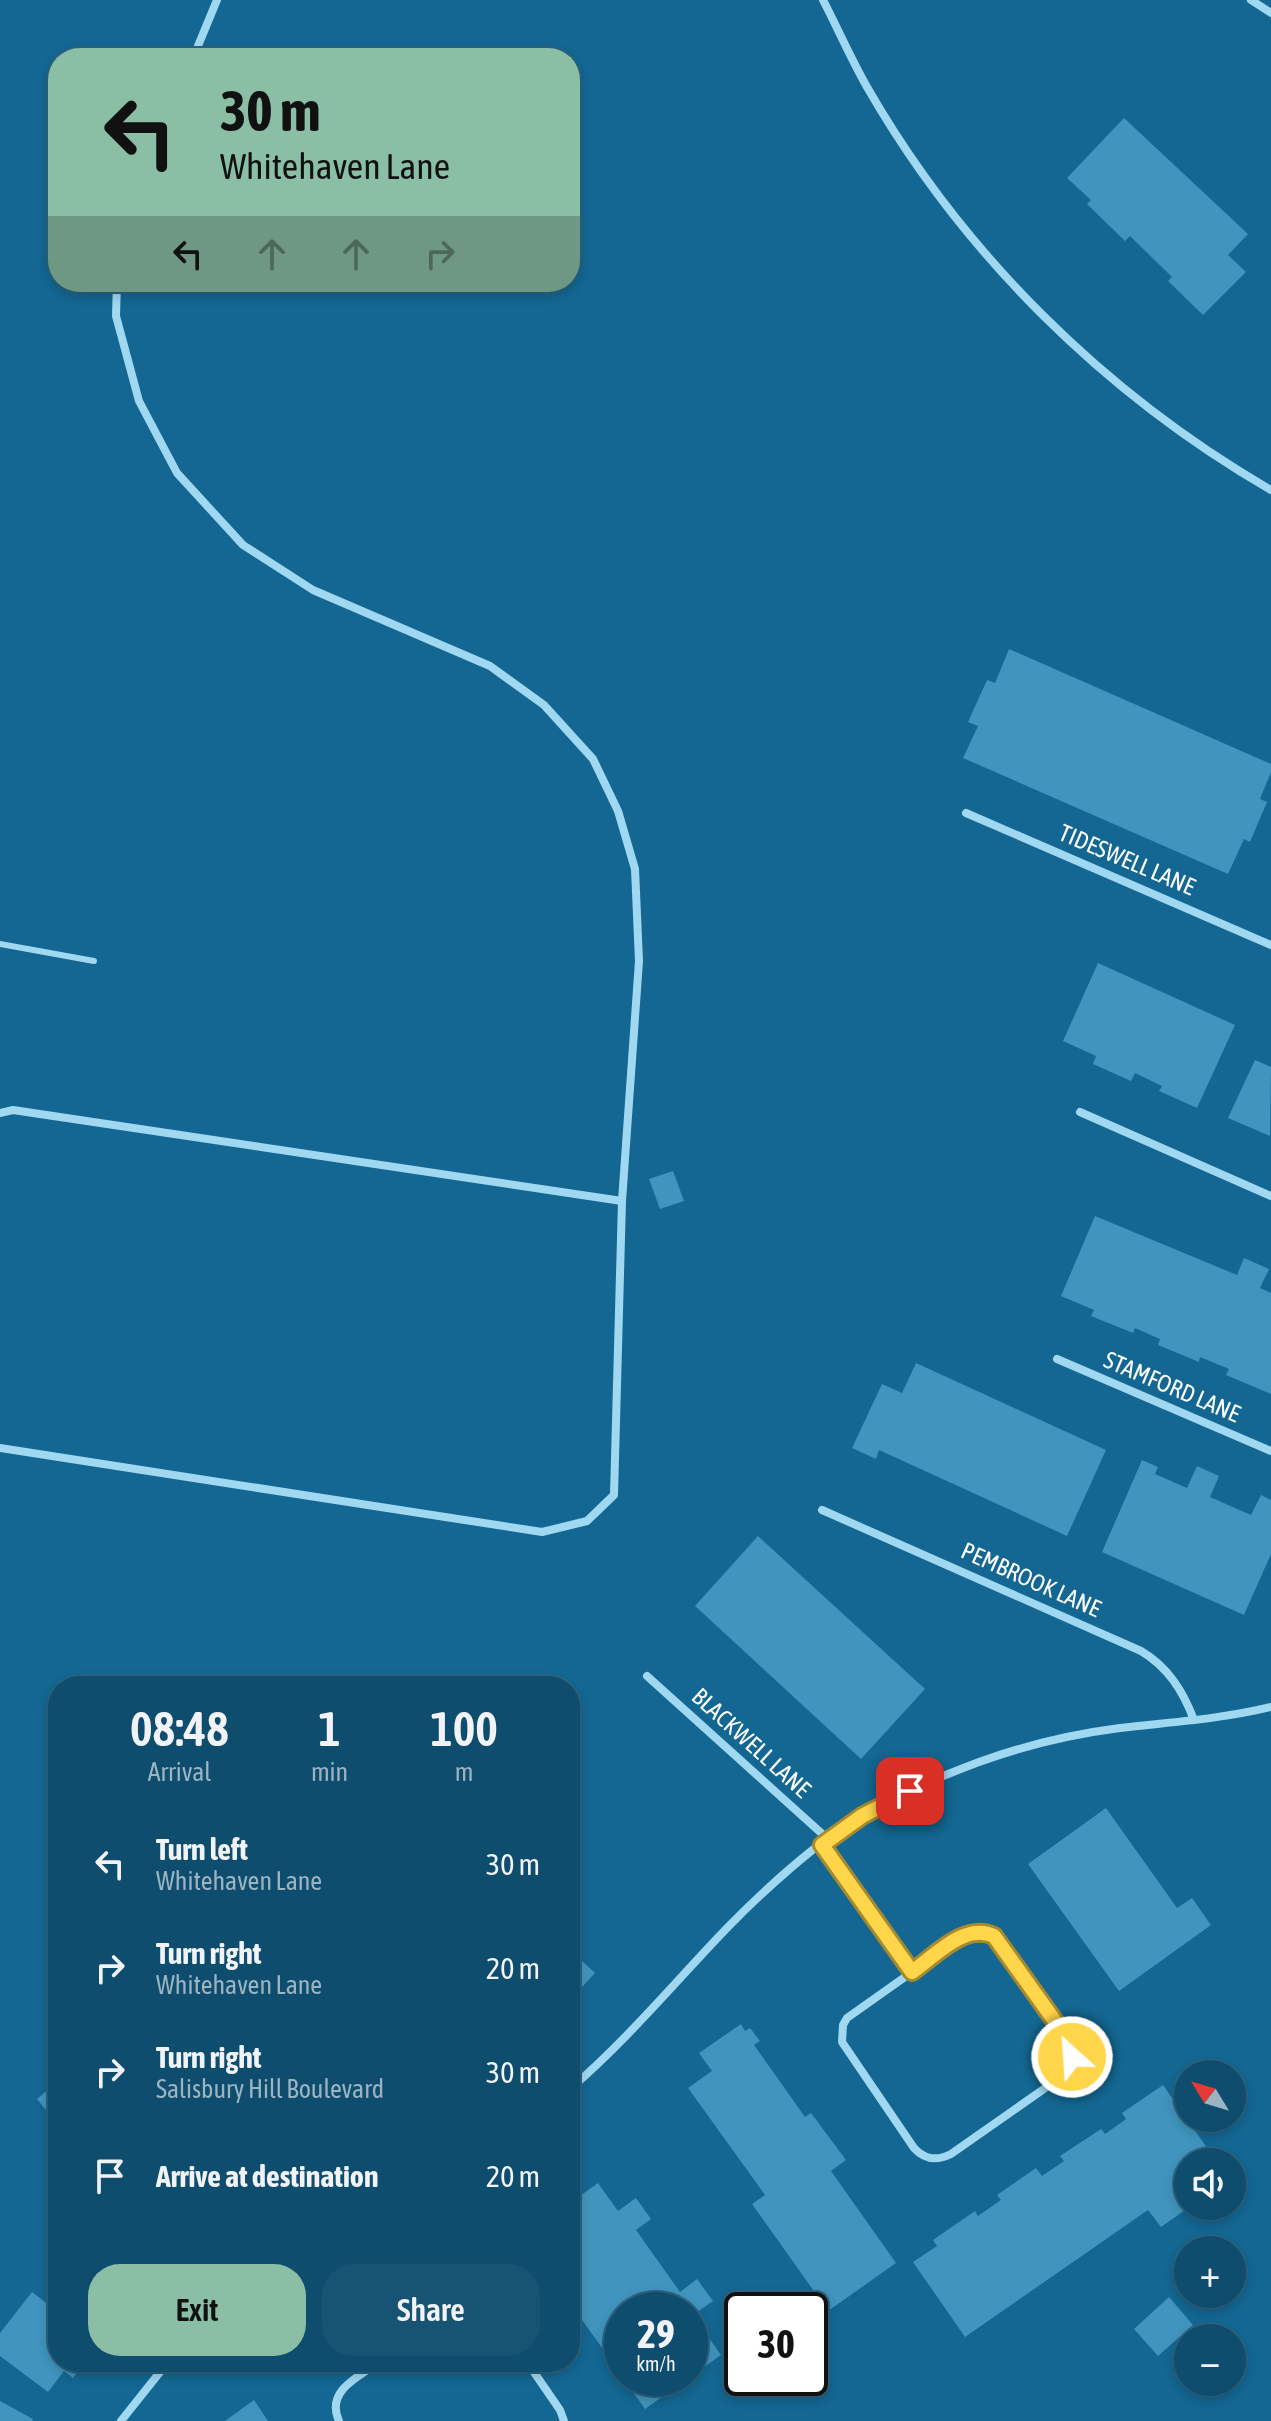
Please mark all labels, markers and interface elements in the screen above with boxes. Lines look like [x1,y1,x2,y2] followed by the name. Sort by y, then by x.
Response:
[220,79,321,143] text: 30 m
[88,80,192,184] icon: left
[220,145,450,187] text: Whitehaven Lane
[166,232,210,276] icon: left
[250,232,294,276] icon: ahead
[334,232,378,276] icon: ahead
[418,232,462,276] icon: right
[1055,819,1199,900] street label: TIDESWELL LANE
[1100,1346,1244,1427] street label: STAMFORD LANE
[957,1537,1105,1622] street label: PEMBROOK LANE
[687,1682,816,1803] street label: BLACKWELL LANE
[130,1701,229,1756] text: 08:48
[318,1701,341,1756] text: 1
[430,1701,498,1756] text: 100
[148,1757,211,1787] text: Arrival
[311,1757,348,1787] text: min
[455,1757,473,1787] text: m
[876,1757,944,1825] pin
[888,1769,932,1813] icon: arrive
[156,1832,248,1866] text: Turn left
[88,1842,132,1886] icon: left
[486,1847,540,1881] text: 30 m
[156,1866,322,1896] text: Whitehaven Lane
[156,1936,262,1970] text: Turn right
[88,1946,132,1990] icon: right
[486,1951,540,1985] text: 20 m
[156,1970,322,2000] text: Whitehaven Lane
[1030,2015,1114,2099] position arrow
[156,2040,262,2074] text: Turn right
[88,2050,132,2094] icon: right
[486,2055,540,2089] text: 30 m
[1174,2060,1246,2132] north arrow
[1174,2060,1246,2396] map controls
[156,2074,384,2104] text: Salisbury Hill Boulevard
[1174,2148,1246,2220] button: sound
[88,2154,132,2198] icon: arrive
[156,2159,378,2193] text: Arrive at destination
[486,2159,540,2193] text: 20 m
[1174,2236,1246,2308] button: +
[88,2264,306,2356] button: Exit
[322,2264,540,2356] button: Share
[724,2292,828,2396] speed limit sign: 30
[637,2311,675,2356] text: 29
[1174,2324,1246,2396] button: −
[636,2352,676,2375] text: km/h

